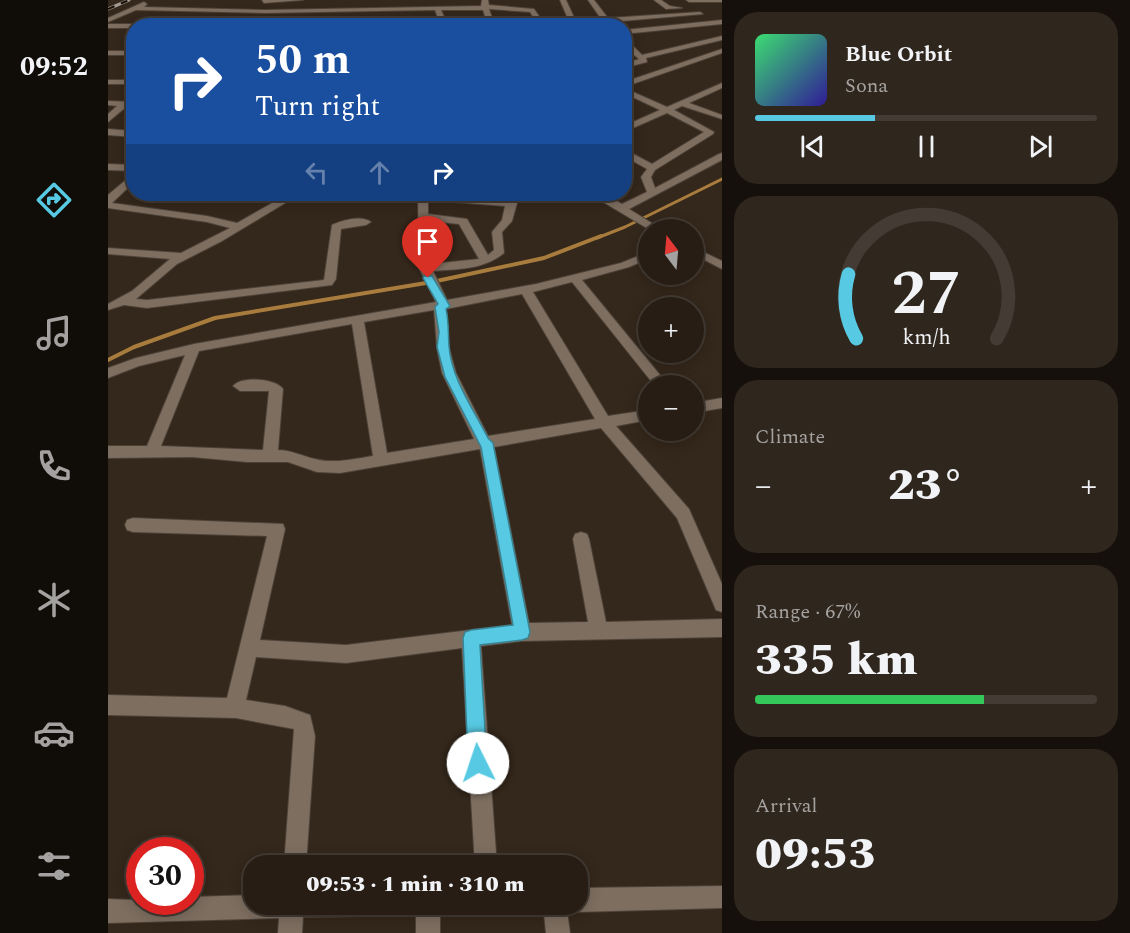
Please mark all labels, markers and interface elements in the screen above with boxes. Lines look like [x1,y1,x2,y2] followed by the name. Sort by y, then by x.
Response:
[255,29,350,92] text: 50 m
[845,38,952,71] text: Blue Orbit
[156,42,234,120] icon: right
[20,46,88,88] text: 09:52
[845,71,888,101] text: Sona
[255,86,380,128] text: Turn right
[796,130,829,163] icon: previous
[910,130,943,163] icon: pause
[1024,130,1057,163] icon: next
[300,156,333,189] icon: left
[363,156,396,189] icon: ahead
[426,156,459,189] icon: right
[33,179,75,221] icon: directions
[402,216,453,278] pin
[638,219,704,285] north arrow
[638,219,704,441] map controls
[411,225,444,258] icon: arrive
[891,247,961,342] text: 27
[638,297,704,363] button: +
[33,312,75,354] icon: music
[902,322,950,355] text: km/h
[638,375,704,441] button: −
[755,422,825,452] text: Climate
[33,445,75,487] icon: phone
[888,451,964,520] text: 23°
[755,461,772,511] text: −
[1080,461,1097,511] text: +
[33,579,75,621] icon: climate
[755,597,860,627] text: Range · 67%
[755,626,917,695] text: 335 km
[33,712,75,754] icon: car
[446,731,510,795] position arrow
[755,791,817,821] text: Arrival
[755,820,876,889] text: 09:53
[126,837,204,915] speed limit sign: 30
[33,845,75,887] icon: filters
[306,868,525,901] text: 09:53 · 1 min · 310 m

